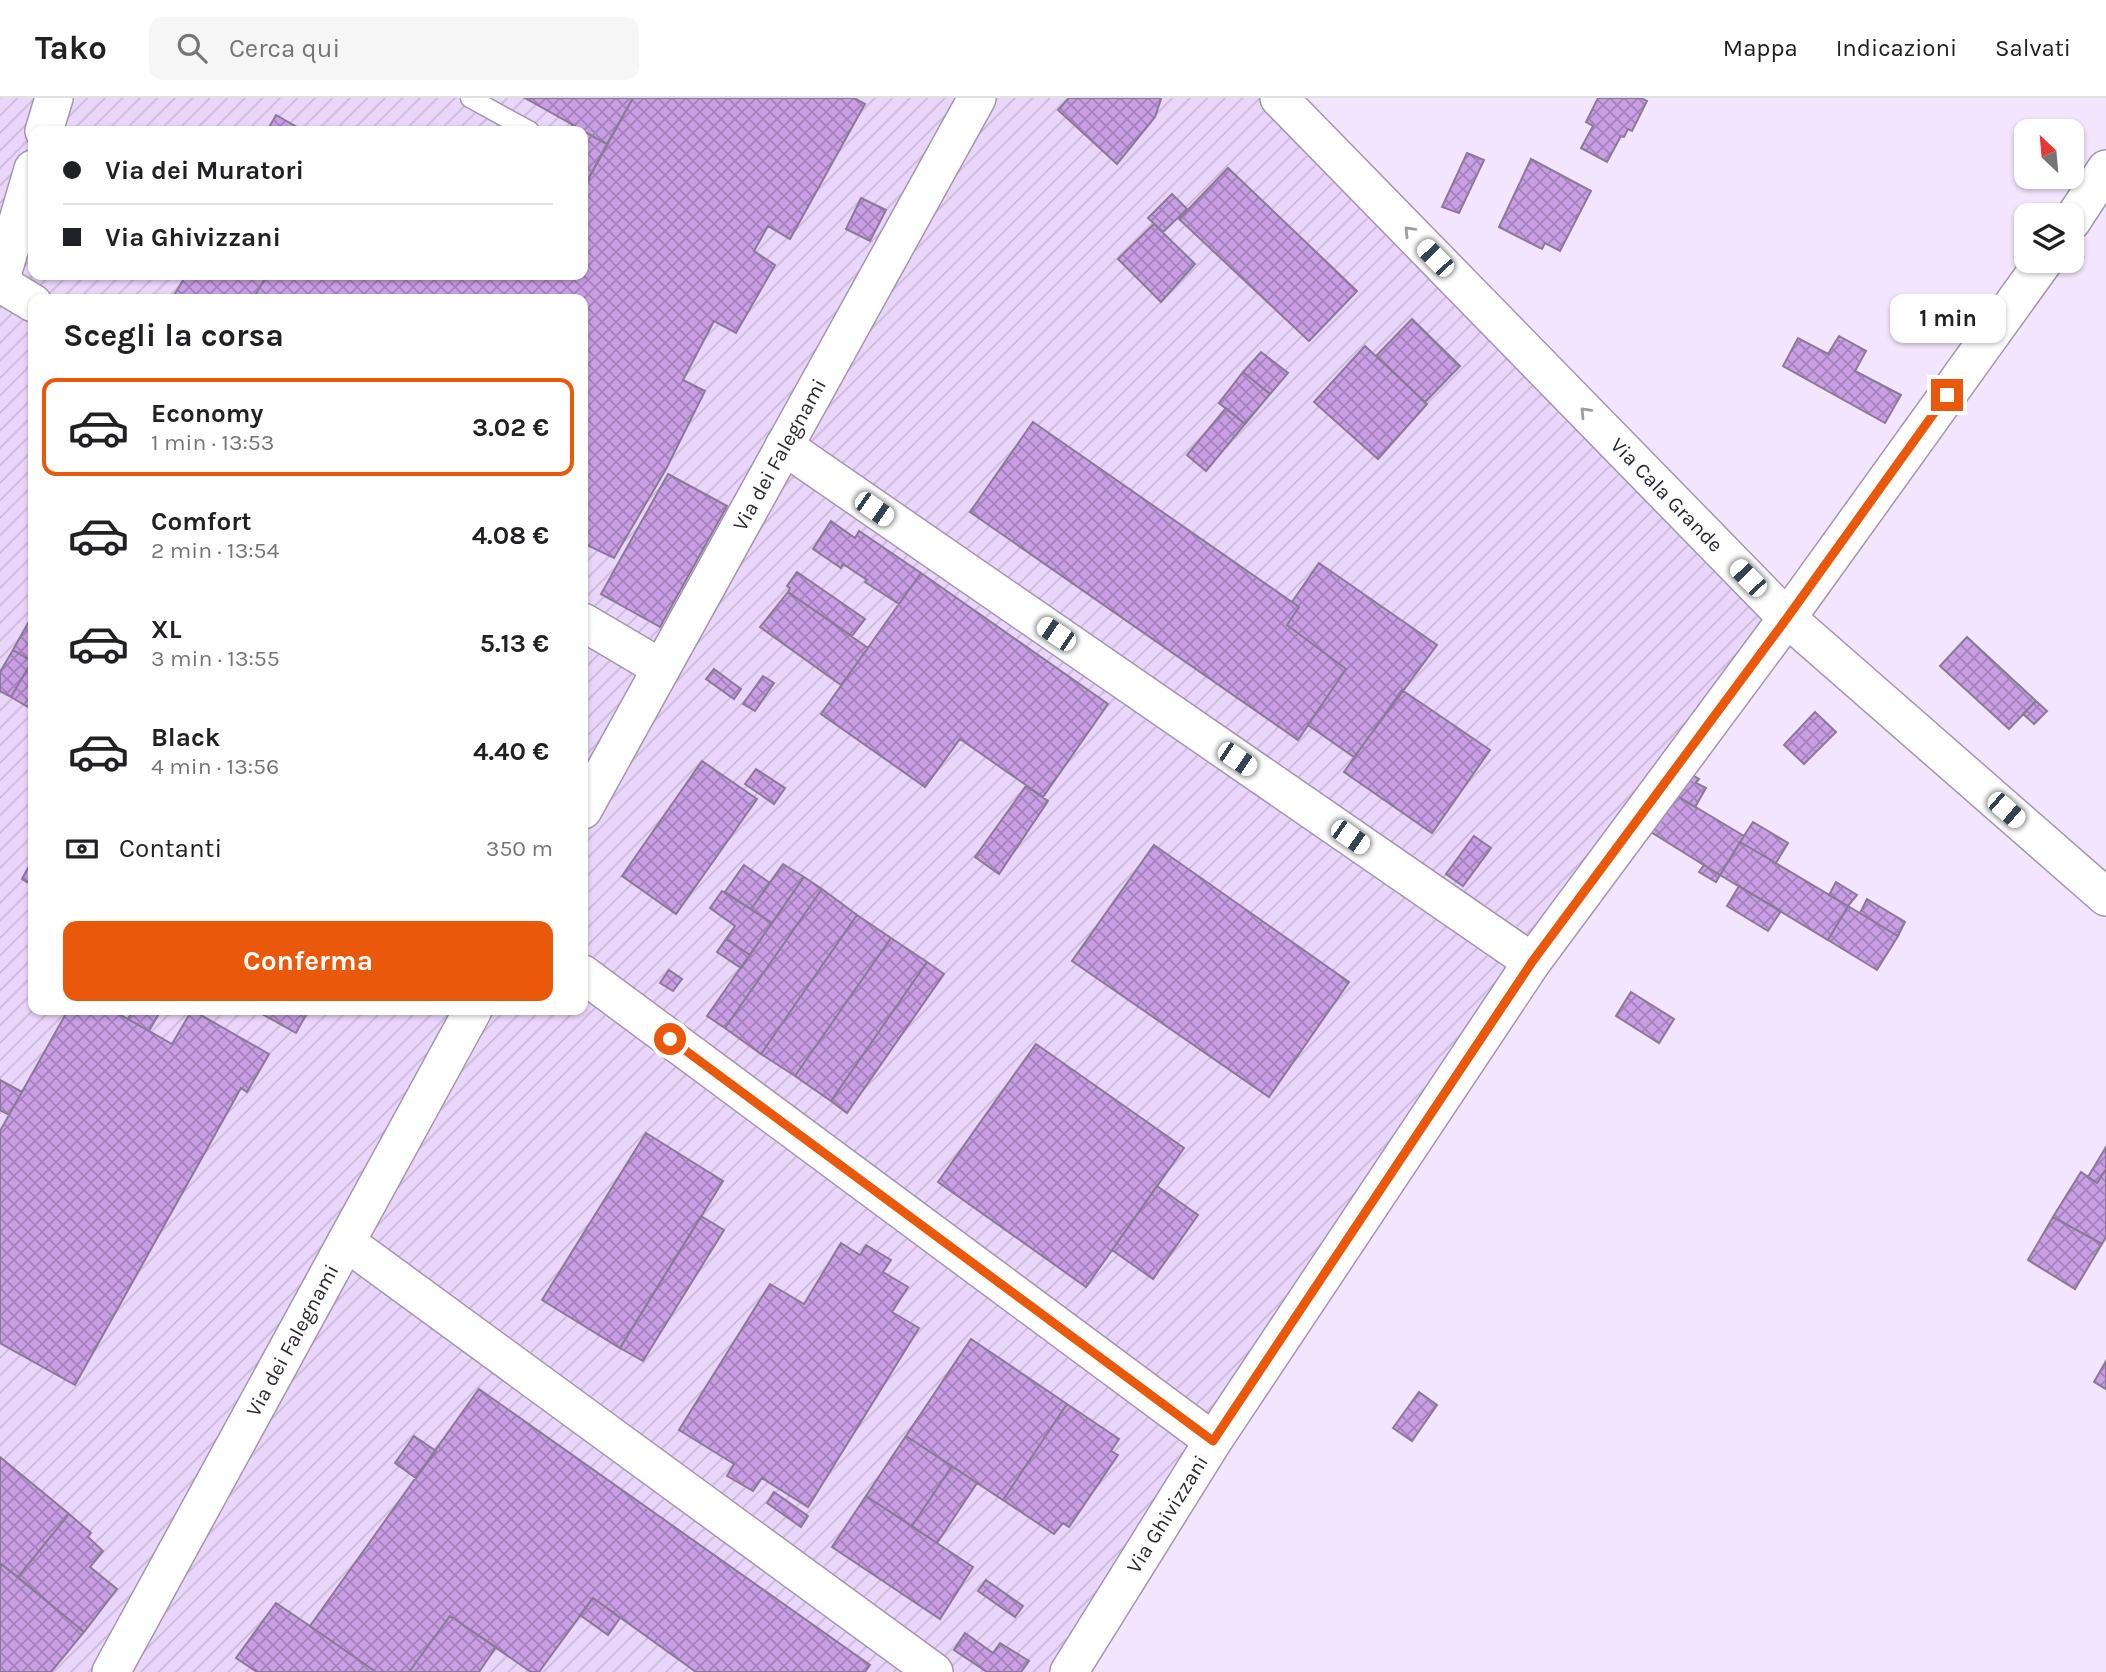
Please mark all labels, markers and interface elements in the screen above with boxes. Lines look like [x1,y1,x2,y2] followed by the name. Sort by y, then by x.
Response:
[149,17,639,80] search box
[35,29,107,67] text: Tako
[173,29,211,67] icon: search
[229,33,340,64] text: Cerca qui
[1723,34,1798,62] text: Mappa
[1836,34,1957,62] text: Indicazioni
[1995,34,2071,62] text: Salvati
[2014,119,2084,189] north arrow
[2014,119,2084,273] map controls
[105,155,304,186] text: Via dei Muratori
[2014,203,2084,273] button: layers
[105,222,281,253] text: Via Ghivizzani
[1404,227,1417,240] one-way arrow
[1413,236,1458,280] car
[1889,294,2005,342] callout: 1 min
[1919,305,1977,332] text: 1 min
[63,317,284,354] text: Scegli la corsa
[728,375,831,535] street label: Via dei Falegnami
[1931,379,1963,411] route end
[67,396,130,459] icon: car
[151,398,263,429] text: Economy
[1580,407,1593,420] one-way arrow
[472,412,549,443] text: 3.02 €
[151,429,274,456] text: 1 min · 13:53
[1606,433,1728,557] street label: Via Cala Grande
[851,488,898,530] car
[67,504,130,567] icon: car
[151,506,252,537] text: Comfort
[472,520,549,551] text: 4.08 €
[151,537,279,564] text: 2 min · 13:54
[1726,556,1771,600] car
[67,612,130,675] icon: car
[151,614,182,645] text: XL
[1033,614,1080,654] car
[480,628,549,659] text: 5.13 €
[151,645,280,672] text: 3 min · 13:55
[67,720,130,783] icon: car
[151,722,220,753] text: Black
[473,736,549,767] text: 4.40 €
[1214,739,1261,779] car
[151,753,279,780] text: 4 min · 13:56
[1984,788,2029,832] car
[1327,816,1374,858] car
[63,830,101,868] icon: cash
[119,833,222,864] text: Contanti
[486,835,553,862] text: 350 m
[63,921,553,1001] button: Conferma
[654,1023,686,1055] route start
[241,1260,344,1421] street label: Via dei Falegnami
[1122,1451,1213,1578] street label: Via Ghivizzani

